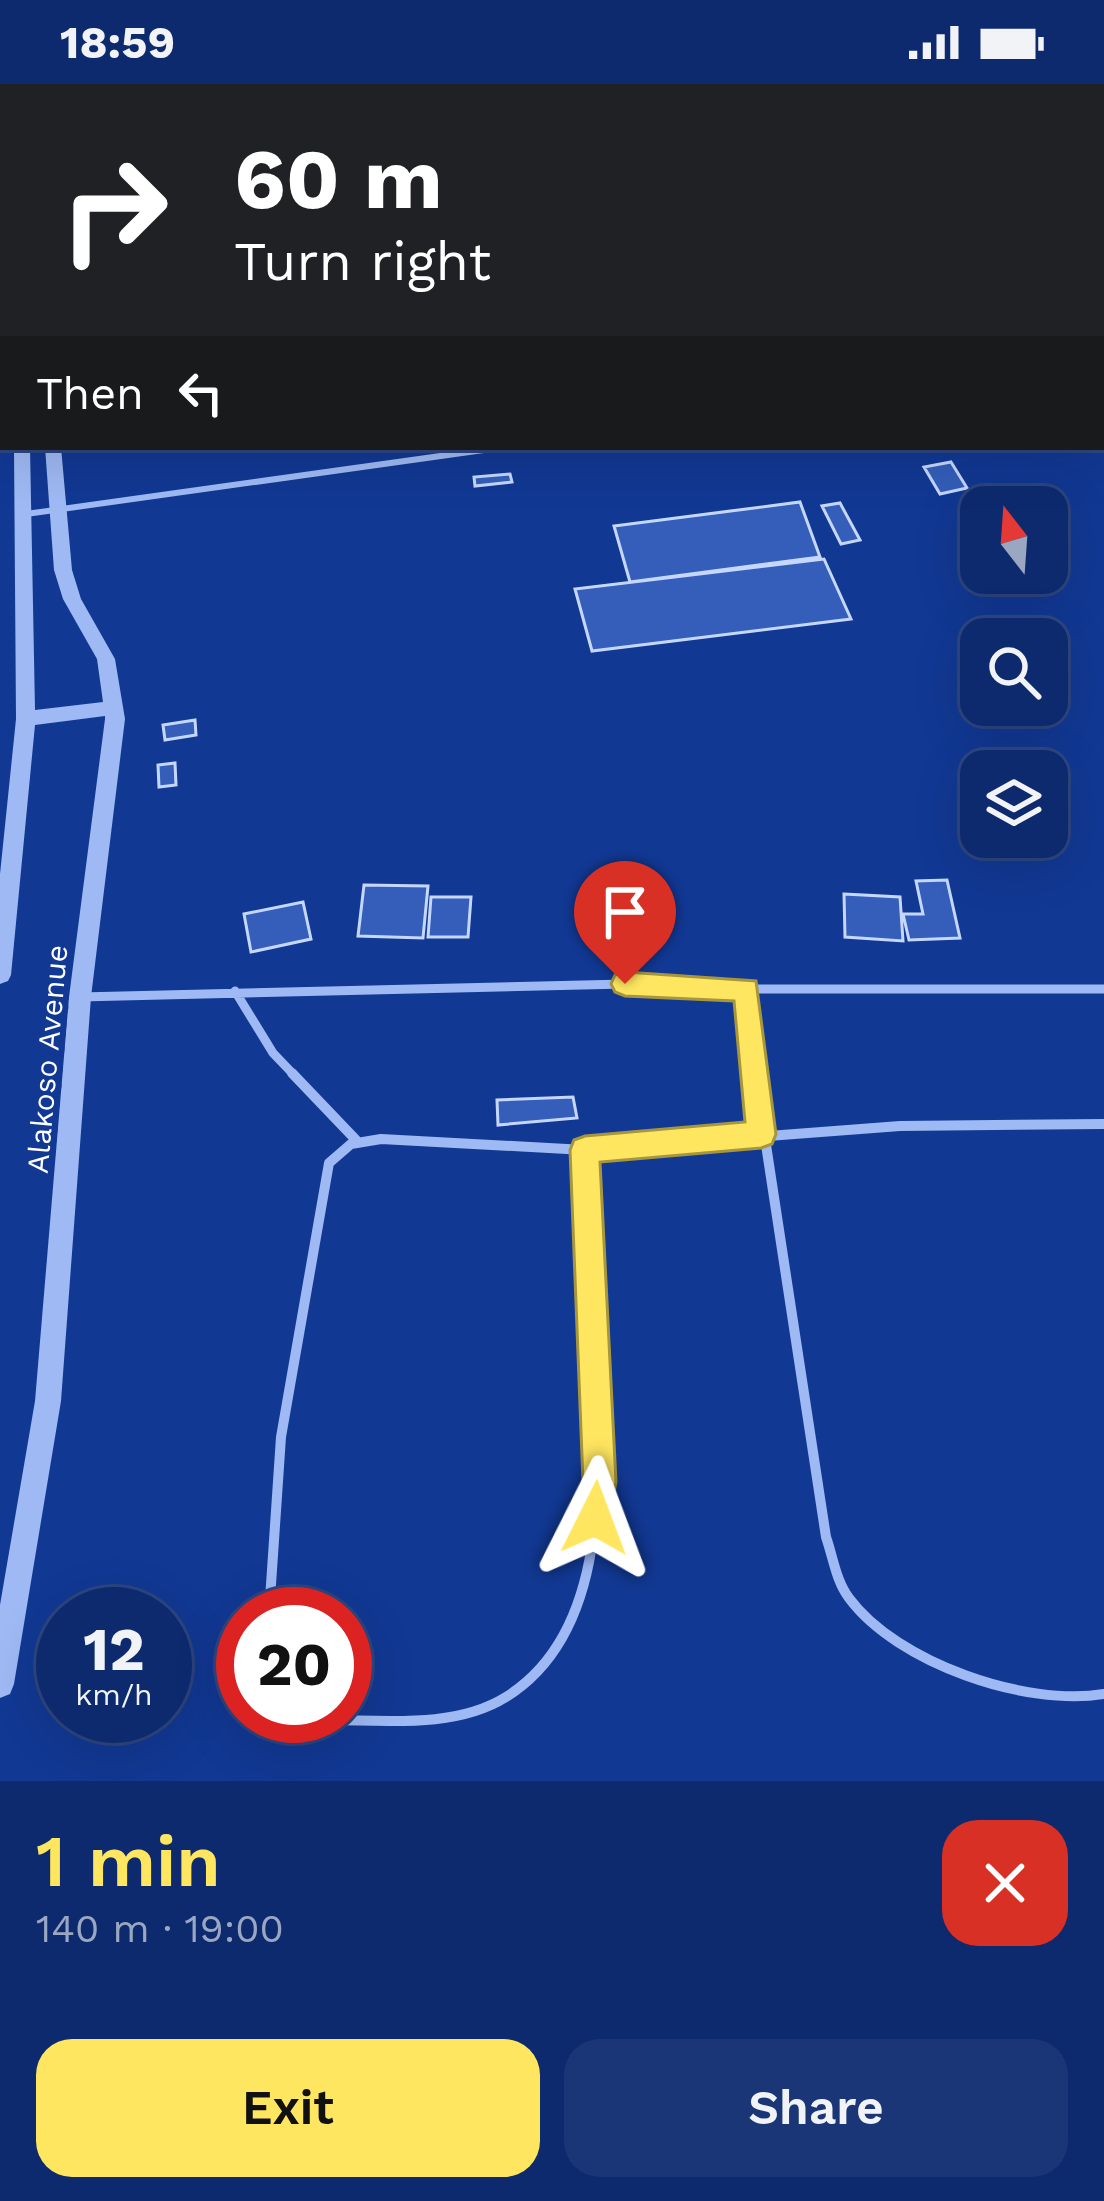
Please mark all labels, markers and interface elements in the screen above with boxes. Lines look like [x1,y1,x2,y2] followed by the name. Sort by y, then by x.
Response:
[60,16,175,69] text: 18:59
[234,130,443,228] text: 60 m
[36,132,192,288] icon: right
[234,230,491,293] text: Turn right
[168,360,234,426] icon: left
[36,367,144,420] text: Then
[960,486,1068,594] north arrow
[960,486,1068,858] map controls
[960,618,1068,726] button: search
[960,750,1068,858] button: layers
[574,861,676,984] pin
[592,879,658,945] icon: arrive
[20,943,74,1175] street label: Alakoso Avenue
[532,1455,658,1581] position arrow
[216,1587,372,1743] speed limit sign: 20
[83,1614,145,1685] text: 12
[75,1677,153,1712] text: km/h
[36,1819,221,1903] text: 1 min
[942,1820,1068,1946] button: close
[36,1906,284,1951] text: 140 m · 19:00
[36,2039,540,2177] button: Exit
[564,2039,1068,2177] button: Share

